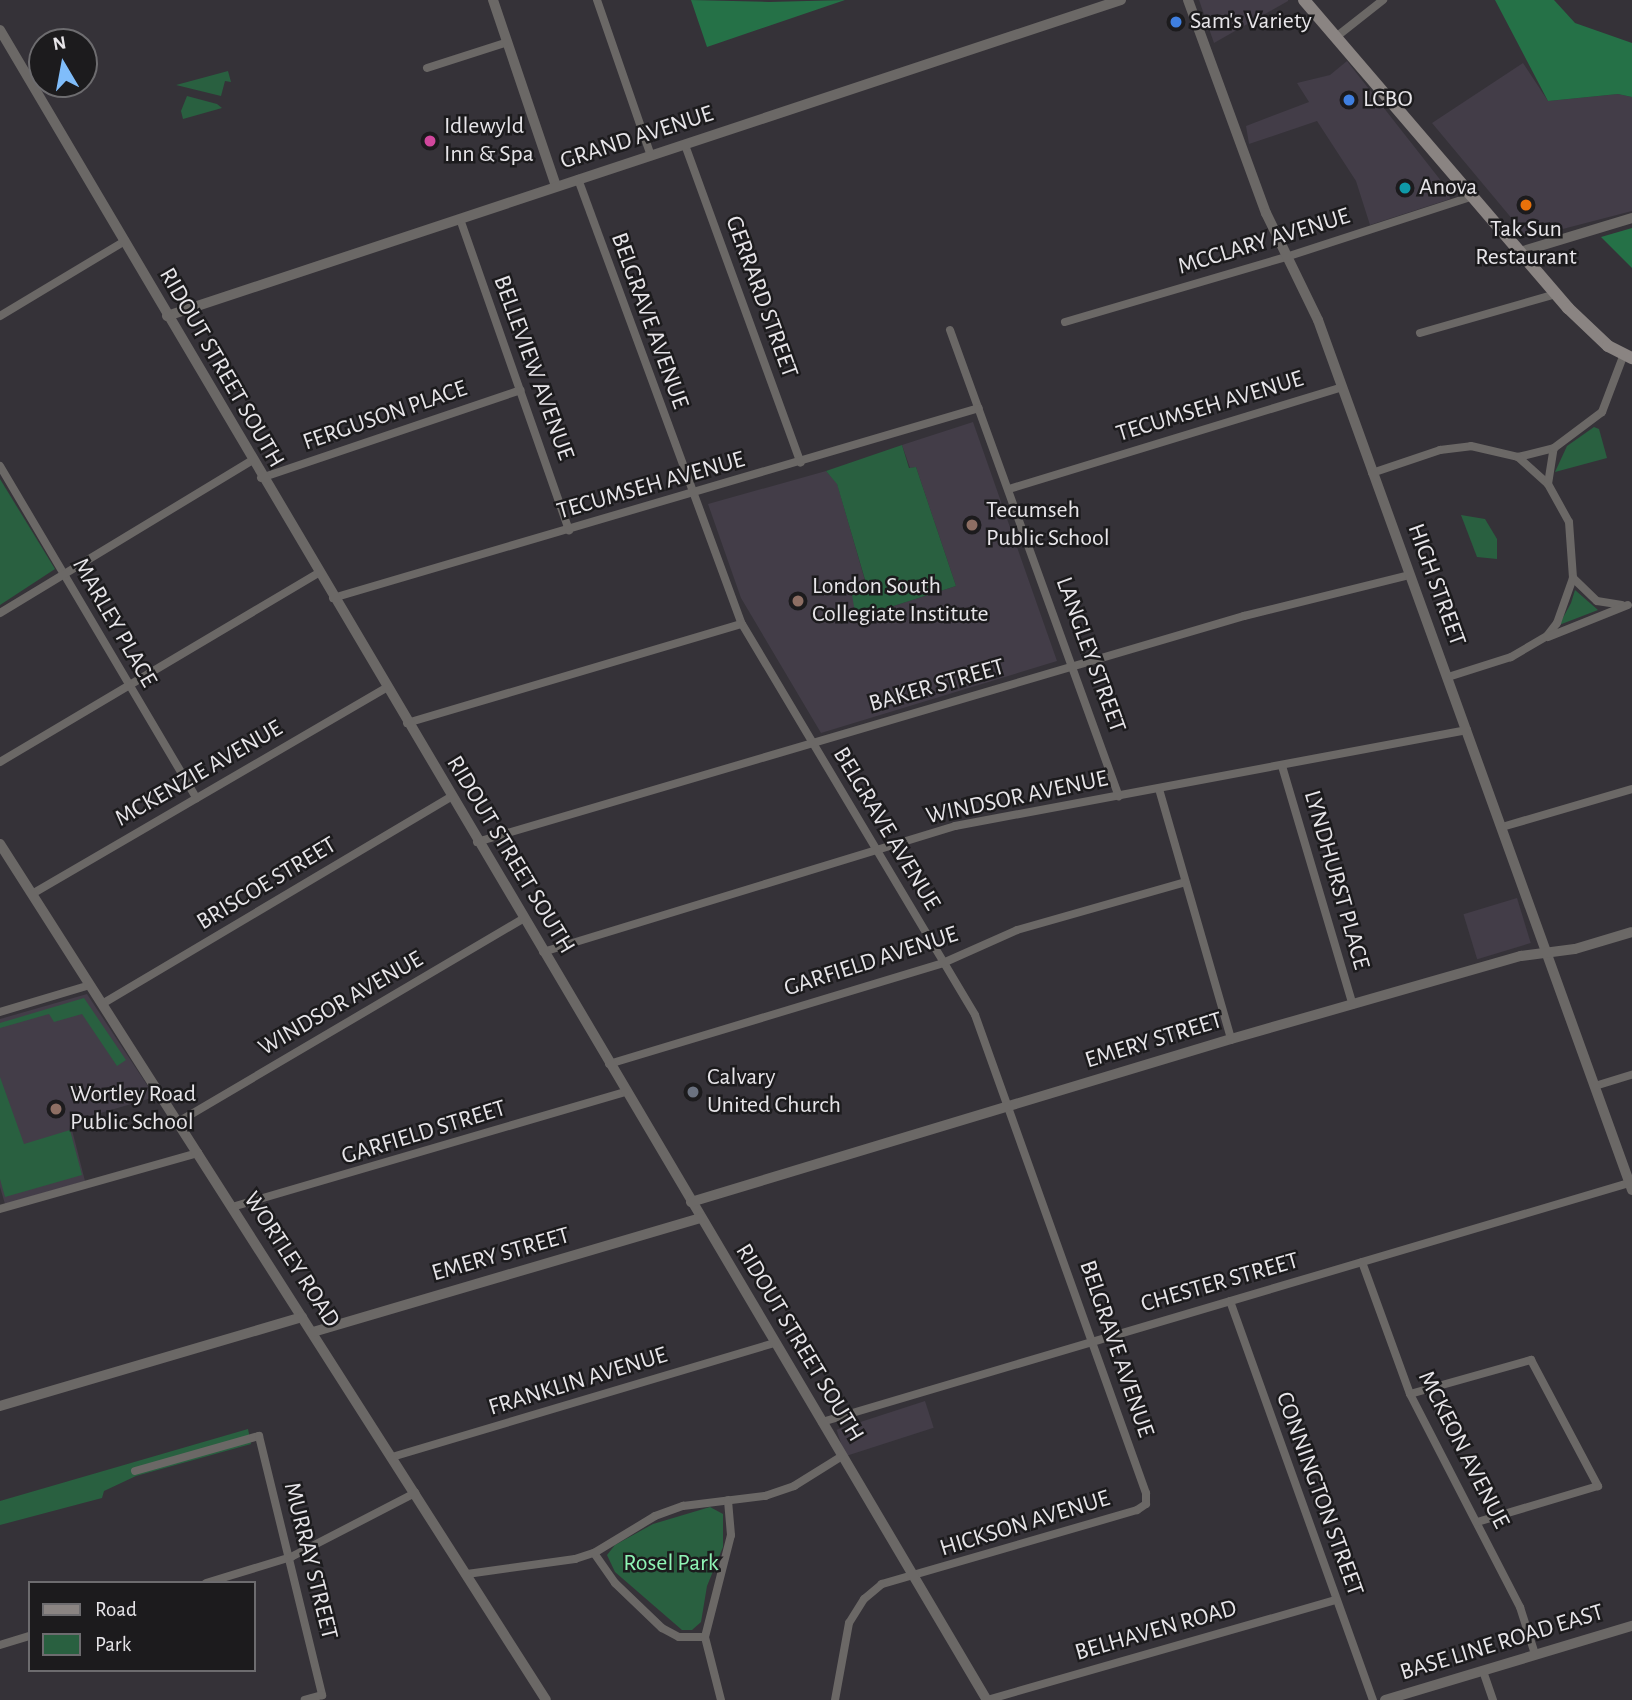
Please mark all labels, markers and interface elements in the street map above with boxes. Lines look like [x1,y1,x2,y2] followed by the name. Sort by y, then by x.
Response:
[1190,8,1312,36] place label: Sam's Variety
[1168,14,1184,30] marker: Sam's Variety
[28,28,98,98] north arrow
[51,33,68,54] text: N
[1363,86,1413,114] place label: LCBO
[1341,92,1357,108] marker: LCBO
[557,100,717,176] street label: GRAND AVENUE
[444,113,534,169] place label: Idlewyld Inn & Spa
[422,133,438,149] marker: Idlewyld Inn & Spa
[1419,174,1477,202] place label: Anova
[1397,180,1413,196] marker: Anova
[1518,197,1534,213] marker: Tak Sun Restaurant
[1174,202,1354,282] street label: MCCLARY AVENUE
[718,212,804,382] street label: GERRARD STREET
[1475,216,1577,272] place label: Tak Sun Restaurant
[604,229,694,413] street label: BELGRAVE AVENUE
[152,263,290,473] street label: RIDOUT STREET SOUTH
[486,272,580,464] street label: BELLEVIEW AVENUE
[1113,365,1307,449] street label: TECUMSEH AVENUE
[299,374,471,458] street label: FERGUSON PLACE
[554,445,748,527] street label: TECUMSEH AVENUE
[986,497,1110,553] place label: Tecumseh Public School
[964,517,980,533] marker: Tecumseh Public School
[1401,520,1471,650] street label: HIGH STREET
[65,553,163,693] street label: MARLEY PLACE
[812,573,989,629] place label: London South Collegiate Institute
[1049,573,1131,737] street label: LANGLEY STREET
[790,593,806,609] marker: London South Collegiate Institute
[866,653,1008,719] street label: BAKER STREET
[110,714,288,834] street label: MCKENZIE AVENUE
[826,742,946,916] street label: BELGRAVE AVENUE
[439,751,581,959] street label: RIDOUT STREET SOUTH
[924,765,1110,831] street label: WINDSOR AVENUE
[1297,787,1375,973] street label: LYNDHURST PLACE
[192,831,342,937] street label: BRISCOE STREET
[781,920,961,1004] street label: GARFIELD AVENUE
[254,945,428,1063] street label: WINDSOR AVENUE
[1082,1006,1226,1076] street label: EMERY STREET
[707,1064,841,1120] place label: Calvary United Church
[70,1081,196,1137] place label: Wortley Road Public School
[685,1084,701,1100] marker: Calvary United Church
[338,1094,510,1172] street label: GARFIELD STREET
[48,1101,64,1117] marker: Wortley Road Public School
[236,1187,346,1333] street label: WORTLEY ROAD
[429,1222,573,1288] street label: EMERY STREET
[728,1239,870,1447] street label: RIDOUT STREET SOUTH
[1138,1247,1302,1319] street label: CHESTER STREET
[1072,1257,1160,1441] street label: BELGRAVE AVENUE
[485,1341,671,1423] street label: FRANKLIN AVENUE
[1411,1367,1515,1533] street label: MCKEON AVENUE
[1269,1388,1369,1600] street label: CONNINGTON STREET
[277,1479,343,1643] street label: MURRAY STREET
[936,1484,1114,1564] street label: HICKSON AVENUE
[623,1550,719,1578] park label: Rosel Park
[28,1581,256,1672] legend
[1072,1594,1240,1668] street label: BELHAVEN ROAD
[1397,1598,1607,1688] street label: BASE LINE ROAD EAST
[95,1599,137,1620] text: Road
[95,1634,131,1655] text: Park

